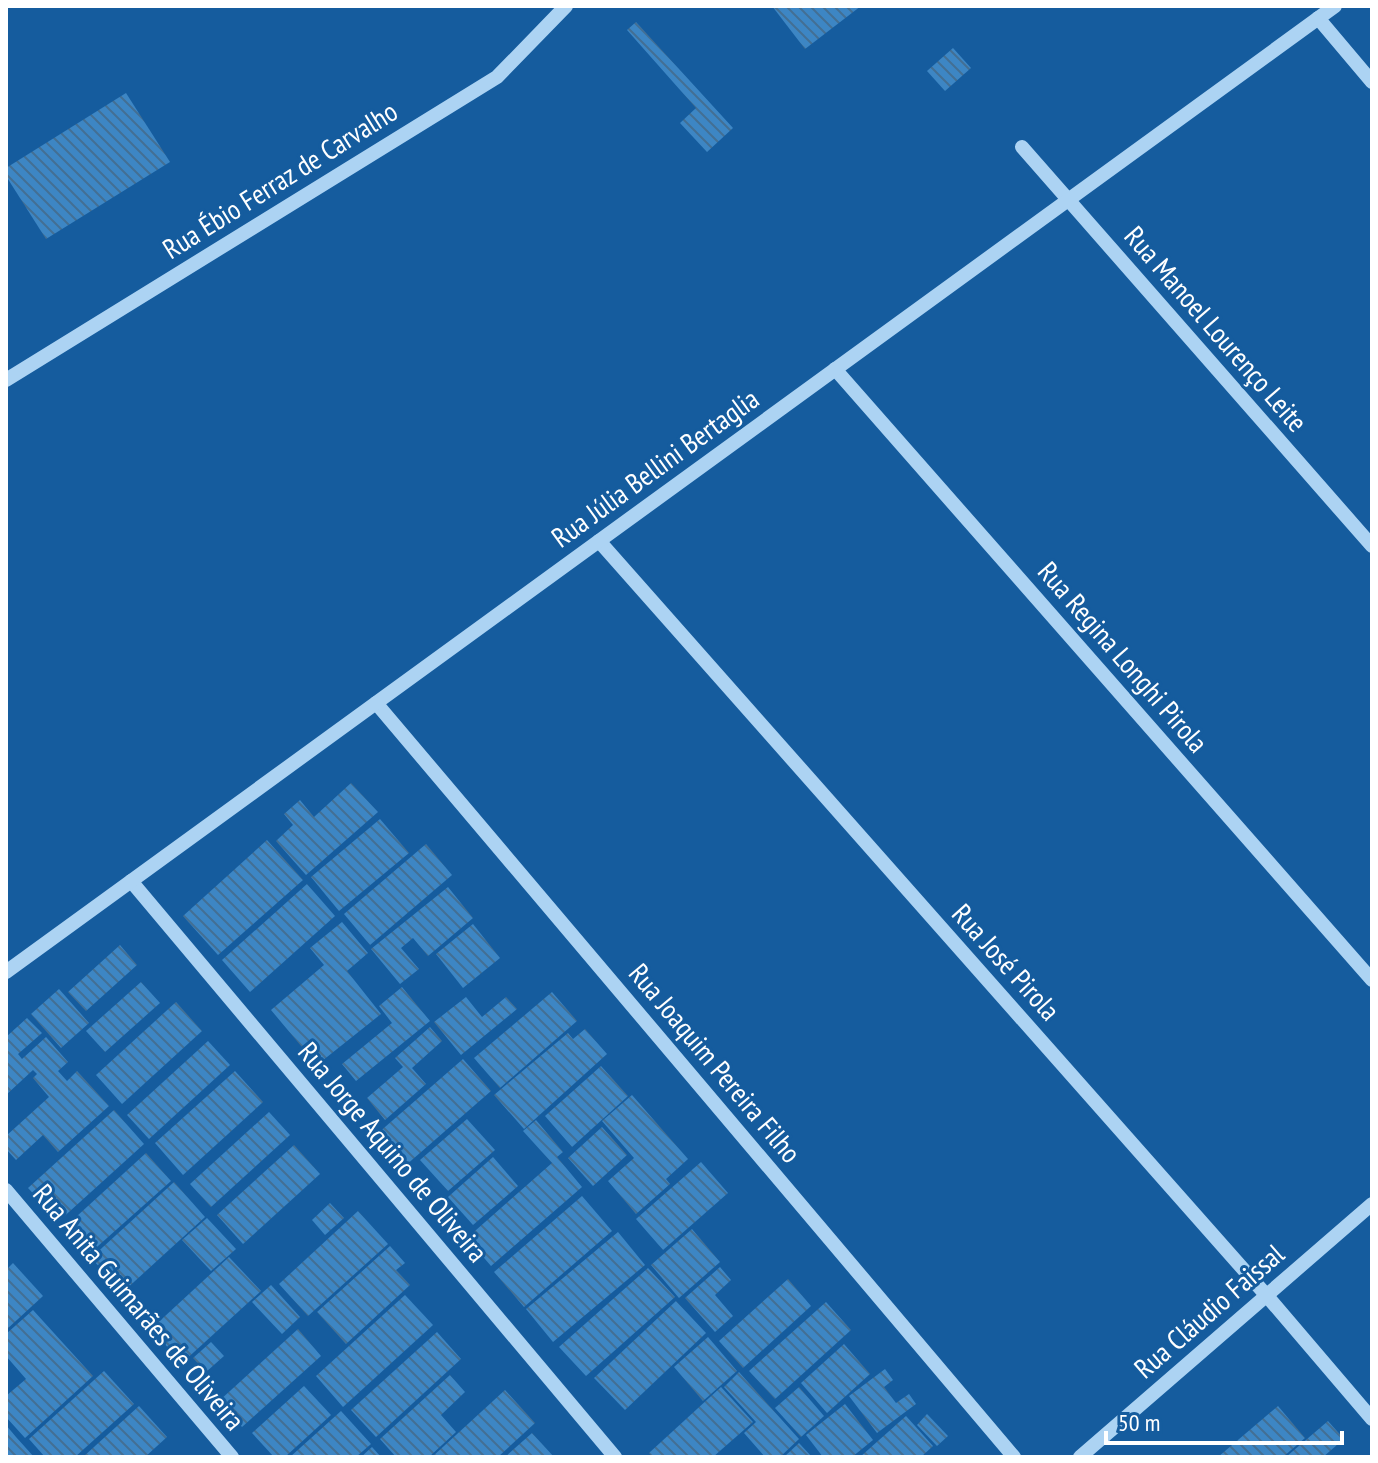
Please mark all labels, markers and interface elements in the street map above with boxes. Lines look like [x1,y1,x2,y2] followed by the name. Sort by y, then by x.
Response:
[155,92,404,267] street label: Rua Ébio Ferraz de Carvalho
[1117,218,1316,439] street label: Rua Manoel Lourenço Leite
[544,380,766,555] street label: Rua Júlia Bellini Bertaglia
[1030,553,1217,760] street label: Rua Regina Longhi Pirola
[944,896,1069,1028] street label: Rua José Pirola
[621,955,810,1170] street label: Rua Joaquim Pereira Filho
[290,1034,496,1270] street label: Rua Jorge Aquino de Oliveira
[25,1176,253,1438] street label: Rua Anita Guimarães de Oliveira
[1126,1235,1292,1386] street label: Rua Cláudio Faissal
[1106,1395,1342,1445] scale bar
[1118,1407,1160,1438] text: 50 m

